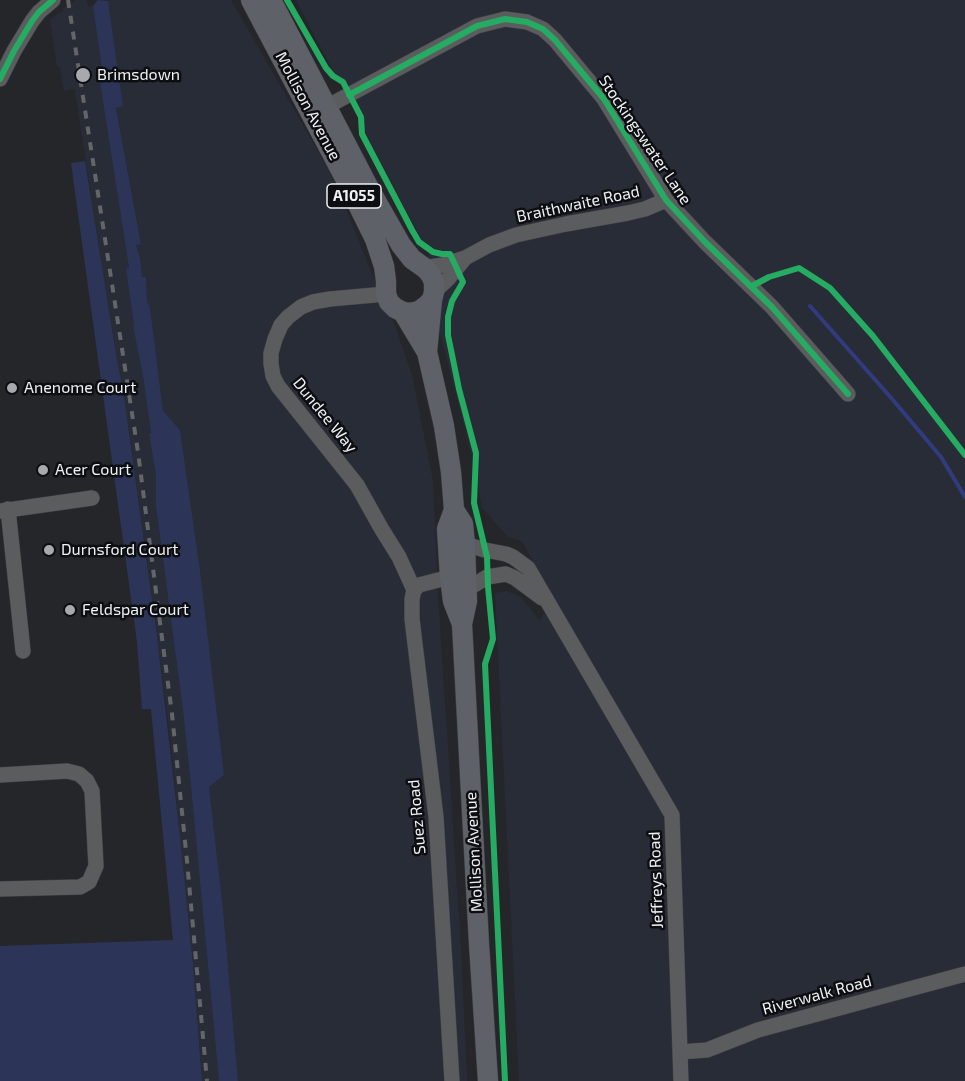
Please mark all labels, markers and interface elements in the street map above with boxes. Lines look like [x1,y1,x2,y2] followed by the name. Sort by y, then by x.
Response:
[271,48,345,164] street label: Mollison Avenue
[97,65,180,85] place label: Brimsdown
[74,66,92,84] marker: Brimsdown
[595,72,695,208] street label: Stockingswater Lane
[515,182,641,226] street label: Braithwaite Road
[327,184,381,208] road number: A1055
[289,374,361,456] street label: Dundee Way
[24,378,136,398] place label: Anenome Court
[5,381,19,395] marker: Anenome Court
[55,460,131,480] place label: Acer Court
[36,463,50,477] marker: Acer Court
[61,540,178,560] place label: Durnsford Court
[42,543,56,557] marker: Durnsford Court
[82,600,189,620] place label: Feldspar Court
[63,603,77,617] marker: Feldspar Court
[404,779,430,855] street label: Suez Road
[461,791,487,913] street label: Mollison Avenue
[645,831,667,929] street label: Jeffreys Road
[760,971,874,1019] street label: Riverwalk Road

